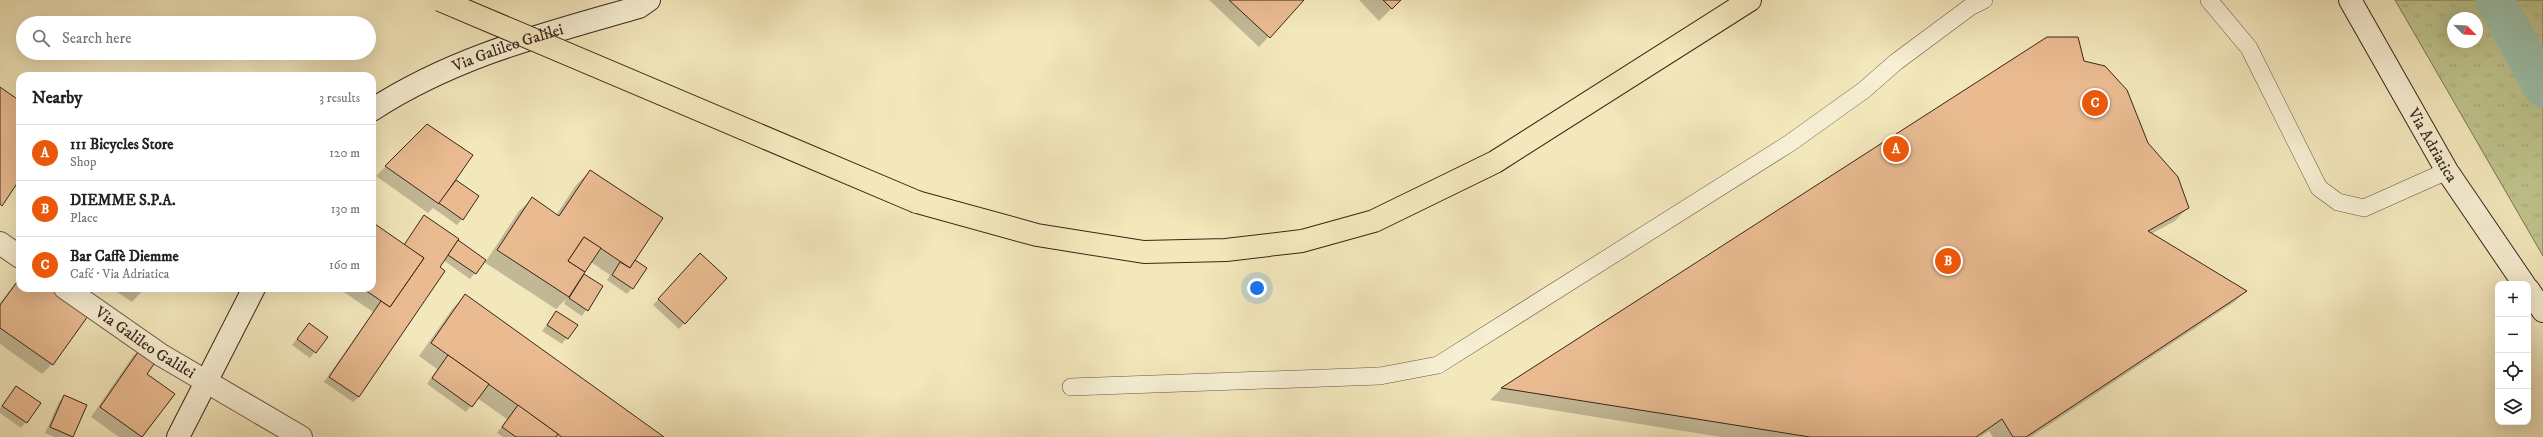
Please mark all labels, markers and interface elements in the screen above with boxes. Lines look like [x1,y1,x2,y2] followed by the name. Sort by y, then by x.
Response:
[2447,12,2483,48] north arrow
[16,16,376,60] search box
[448,19,566,77] street label: Via Galileo Galilei
[30,27,52,49] icon: search
[62,29,131,48] text: Search here
[32,87,82,109] text: Nearby
[2082,88,2108,118] pin: C
[319,90,360,106] text: 3 results
[2403,104,2462,186] street label: Via Adriatica
[1883,134,1909,164] pin: A
[70,135,174,154] text: 111 Bicycles Store
[41,145,49,161] text: A
[329,145,360,161] text: 120 m
[70,154,96,170] text: Shop
[70,191,176,210] text: DIEMME S.P.A.
[41,201,49,217] text: B
[331,201,360,217] text: 130 m
[70,210,98,226] text: Place
[1935,246,1961,276] pin: B
[70,247,179,266] text: Bar Caffè Diemme
[41,257,49,273] text: C
[329,257,360,273] text: 160 m
[70,266,169,282] text: Café · Via Adriatica
[1247,278,1267,298] your location
[2495,281,2531,425] map controls
[2495,281,2531,317] button: +
[90,301,199,383] street label: Via Galileo Galilei
[2495,317,2531,353] button: −
[2495,353,2531,389] button: locate
[2495,389,2531,425] button: layers

